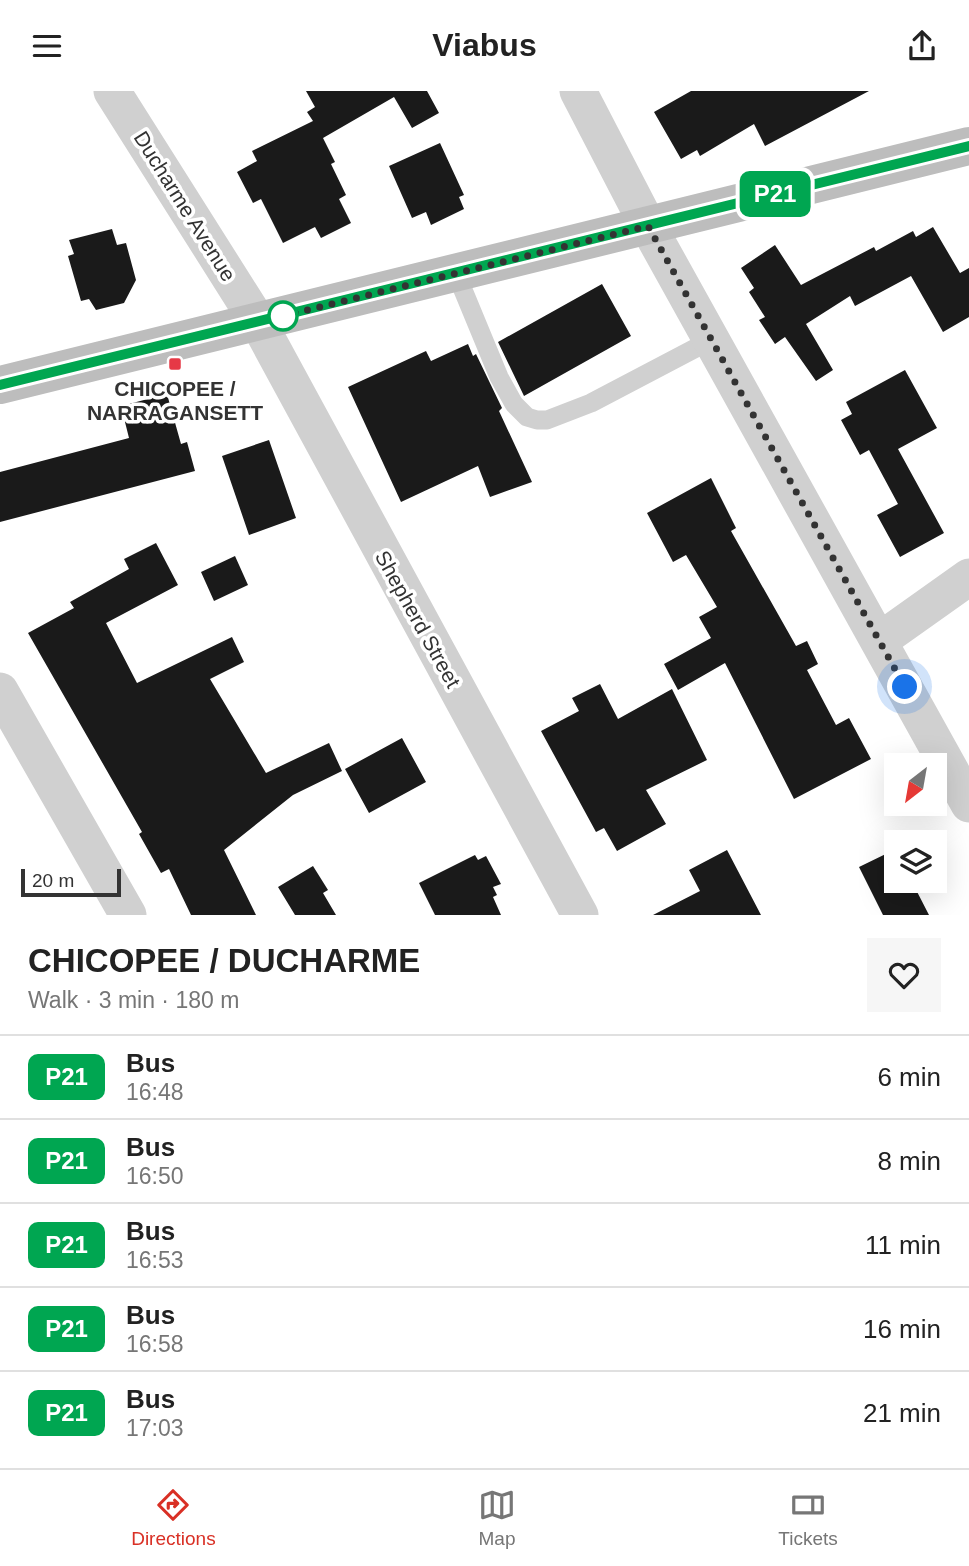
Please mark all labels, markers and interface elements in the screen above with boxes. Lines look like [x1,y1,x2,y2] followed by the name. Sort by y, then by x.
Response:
[28,27,66,65] icon: menu
[432,27,537,63] text: Viabus
[903,27,941,65] icon: share
[130,127,240,285] street label: Ducharme Avenue
[735,171,815,217] line badge: P21
[754,180,796,207] text: P21
[268,301,298,331] unlabelled marker
[167,356,183,372] marker: CHICOPEE / NARRAGANSETT
[87,377,263,424] place label: CHICOPEE / NARRAGANSETT
[371,547,465,692] street label: Shepherd Street
[887,669,922,704] your location
[884,753,947,815] north arrow
[884,753,947,893] map controls
[884,830,947,893] button: layers
[21,866,121,898] scale bar
[32,870,74,891] text: 20 m
[867,938,941,1012] button: heart
[28,942,420,979] text: CHICOPEE / DUCHARME
[28,987,239,1013] text: Walk · 3 min · 180 m
[126,1048,175,1078] text: Bus
[877,1062,941,1092] text: 6 min
[45,1063,88,1090] text: P21
[126,1079,184,1105] text: 16:48
[126,1132,175,1162] text: Bus
[877,1146,941,1176] text: 8 min
[45,1147,88,1174] text: P21
[126,1163,184,1189] text: 16:50
[126,1216,175,1246] text: Bus
[865,1230,941,1260] text: 11 min
[45,1231,88,1258] text: P21
[126,1247,184,1273] text: 16:53
[126,1300,175,1330] text: Bus
[863,1314,941,1344] text: 16 min
[45,1315,88,1342] text: P21
[126,1331,184,1357] text: 16:58
[126,1384,175,1414] text: Bus
[863,1398,941,1428] text: 21 min
[45,1399,88,1426] text: P21
[126,1415,184,1441] text: 17:03
[131,1486,216,1550] tab: Directions
[478,1486,516,1550] tab: Map
[778,1486,838,1550] tab: Tickets

